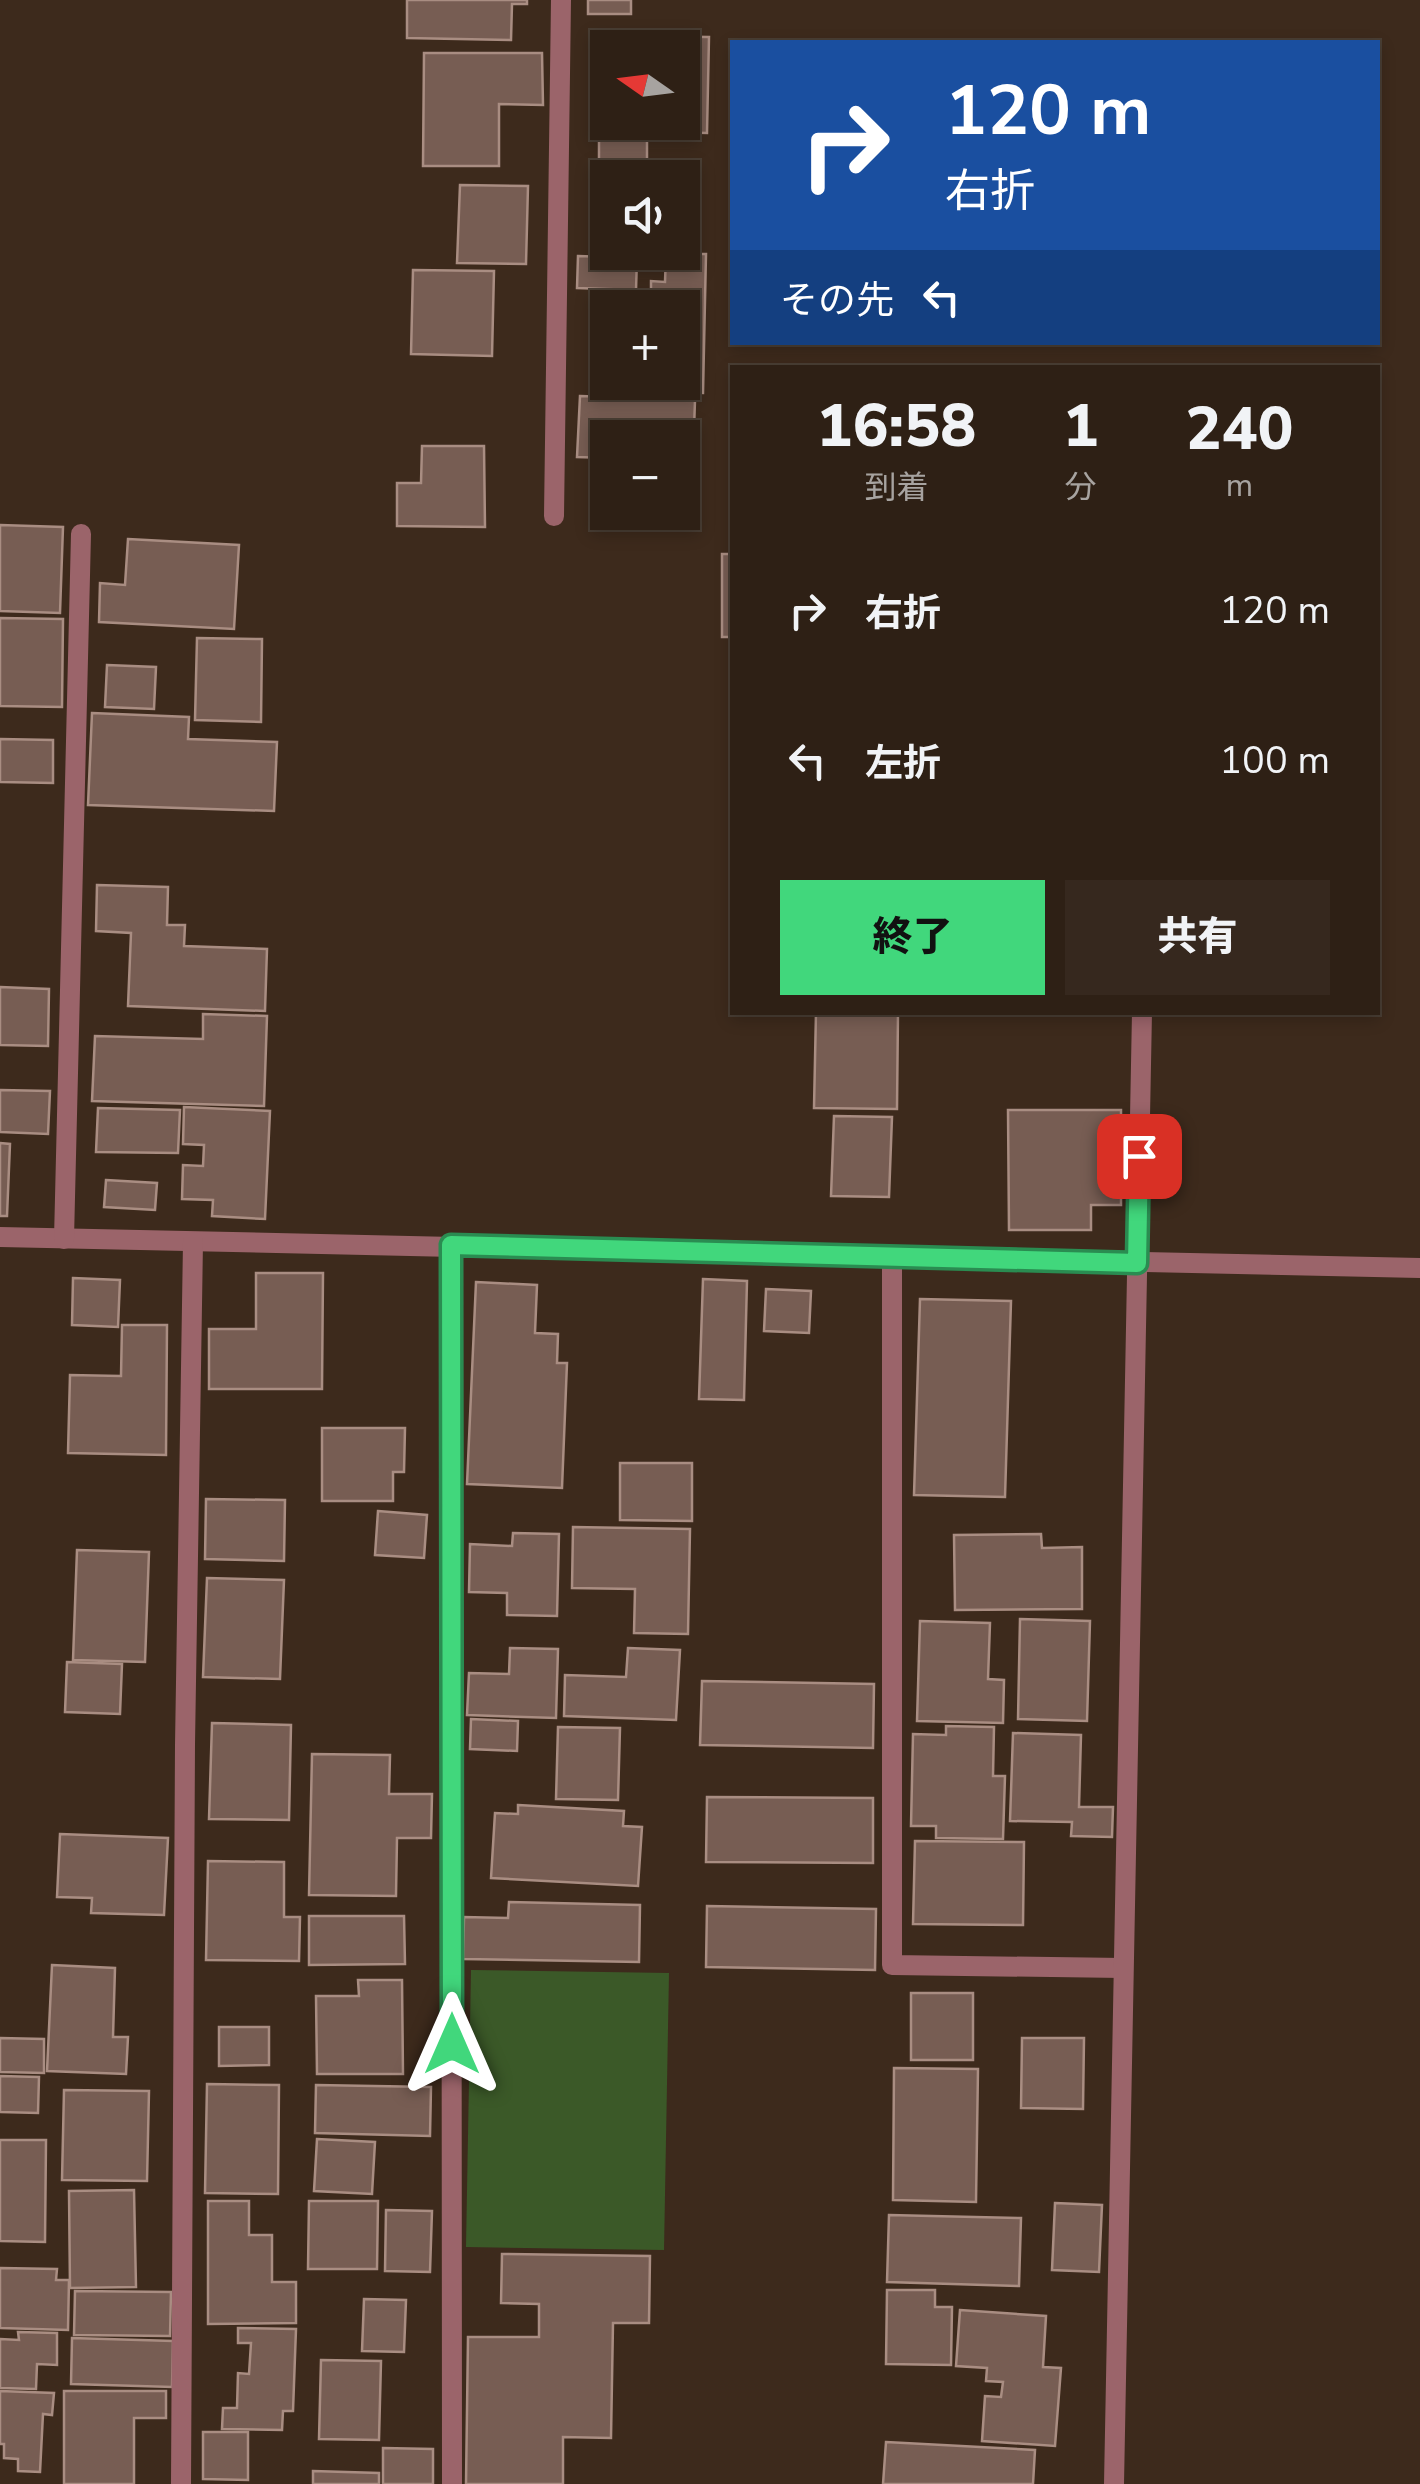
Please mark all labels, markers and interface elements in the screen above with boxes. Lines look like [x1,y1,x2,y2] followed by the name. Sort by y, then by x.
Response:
[590,30,700,140] north arrow
[590,30,700,530] map controls
[945,63,1151,159] text: 120 m
[780,80,910,210] icon: right
[590,160,700,270] button: sound
[945,161,1035,222] text: 右折
[914,270,969,325] icon: left
[780,275,894,326] text: その先
[590,290,700,400] button: +
[817,385,976,467] text: 16:58
[1063,385,1099,467] text: 1
[1185,388,1293,470] text: 240
[590,420,700,530] button: −
[1226,464,1253,507] text: m
[864,466,928,509] text: 到着
[1065,466,1097,509] text: 分
[780,583,835,638] icon: right
[1219,585,1330,636] text: 120 m
[865,588,941,639] text: 右折
[780,733,835,788] icon: left
[1219,735,1330,786] text: 100 m
[865,738,941,789] text: 左折
[780,880,1045,995] button: 終了
[1065,880,1330,995] button: 共有
[1097,1114,1182,1199] pin
[1112,1129,1167,1184] icon: arrive
[400,1992,504,2096] position arrow

